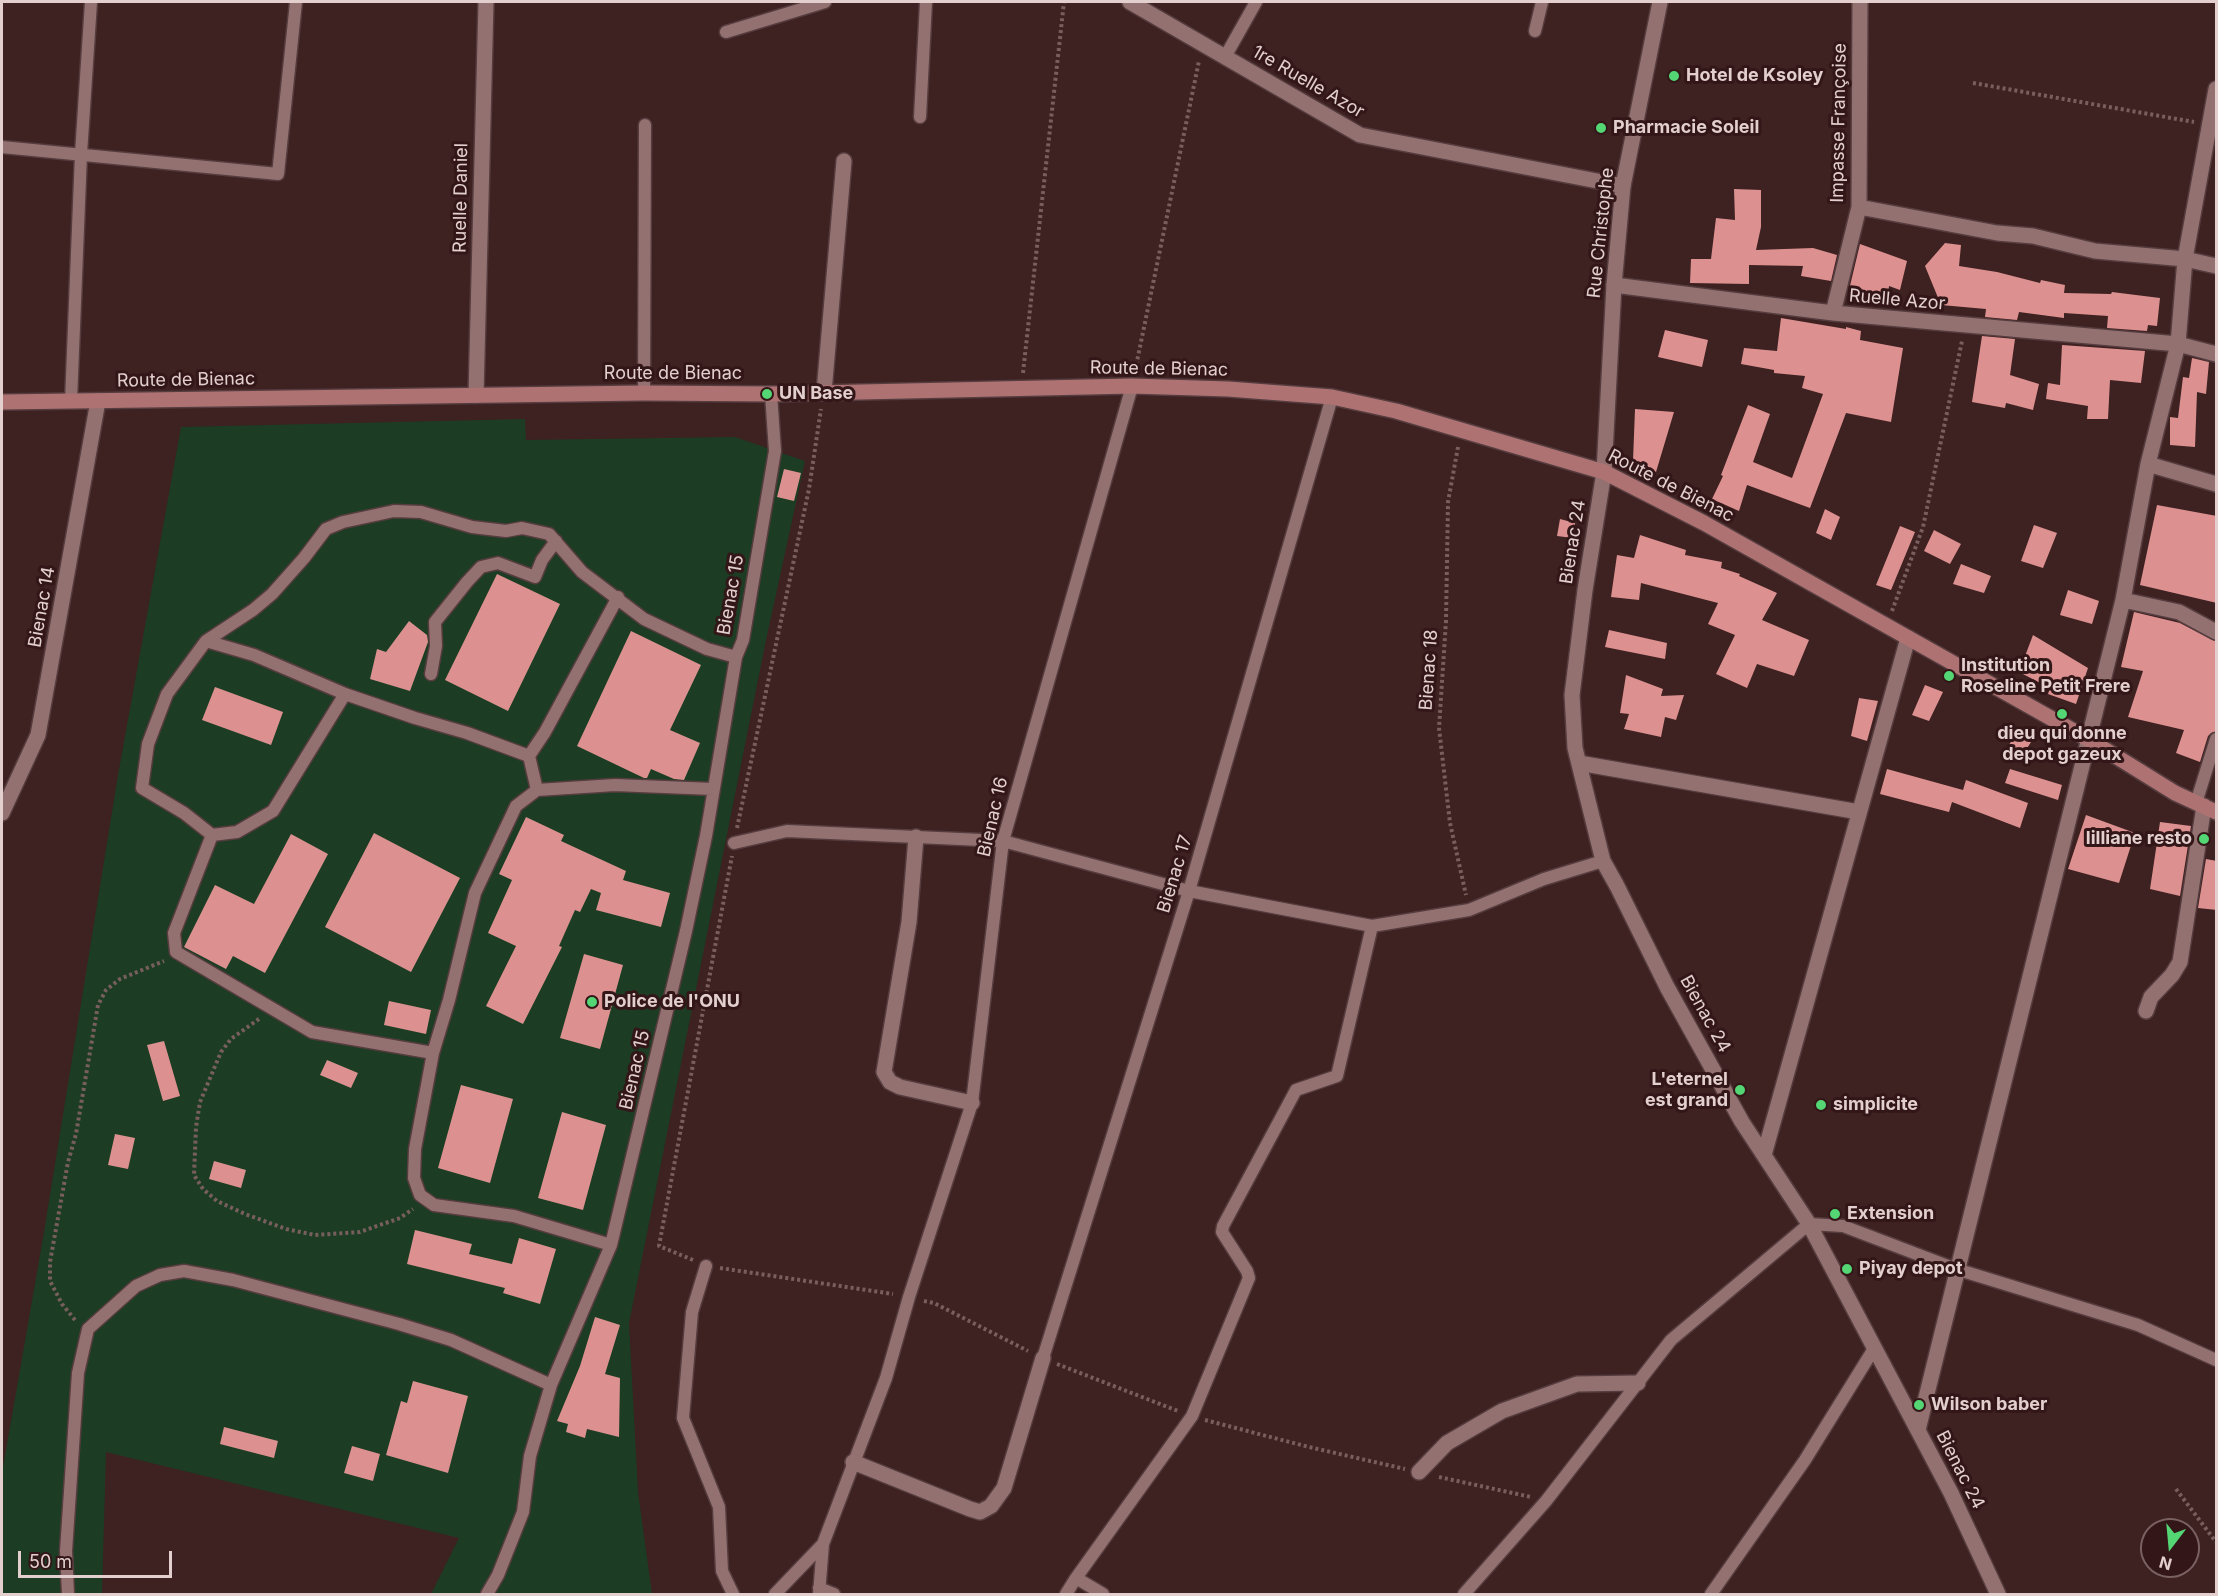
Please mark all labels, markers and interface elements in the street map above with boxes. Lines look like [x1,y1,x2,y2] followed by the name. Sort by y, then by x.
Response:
[1248,41,1368,123] street label: 1re Ruelle Azor
[1827,43,1851,203] street label: Impasse Françoise
[1686,65,1823,87] place label: Hotel de Ksoley
[1667,69,1681,83] marker: Hotel de Ksoley
[1613,117,1759,139] place label: Pharmacie Soleil
[1594,121,1608,135] marker: Pharmacie Soleil
[449,143,473,253] street label: Ruelle Daniel
[1583,167,1619,299] street label: Rue Christophe
[1848,285,1946,315] street label: Ruelle Azor
[1090,357,1228,381] street label: Route de Bienac
[604,363,742,385] street label: Route de Bienac
[117,368,255,392] street label: Route de Bienac
[779,383,853,405] place label: UN Base
[760,387,774,401] marker: UN Base
[1605,445,1737,527] street label: Route de Bienac
[1556,498,1590,586] street label: Bienac 24
[713,553,749,637] street label: Bienac 15
[24,565,60,649] street label: Bienac 14
[1415,629,1443,711] street label: Bienac 18
[1961,655,2130,698] place label: Institution Roseline Petit Frere
[1942,669,1956,683] marker: Institution Roseline Petit Frere
[2055,707,2069,721] marker: dieu qui donne depot gazeux
[1997,723,2127,766] place label: dieu qui donne depot gazeux
[973,775,1013,859] street label: Bienac 16
[2086,828,2192,850] place label: lilliane resto
[1153,832,1197,916] street label: Bienac 17
[2197,832,2211,846] marker: lilliane resto
[1675,972,1735,1056] street label: Bienac 24
[604,991,740,1013] place label: Police de l'ONU
[585,995,599,1009] marker: Police de l'ONU
[615,1028,655,1112] street label: Bienac 15
[1645,1069,1728,1112] place label: L'eternel est grand
[1733,1083,1747,1097] marker: L'eternel est grand
[1833,1094,1918,1116] place label: simplicite
[1814,1098,1828,1112] marker: simplicite
[1847,1203,1934,1225] place label: Extension
[1828,1207,1842,1221] marker: Extension
[1859,1258,1962,1280] place label: Piyay depot
[1840,1262,1854,1276] marker: Piyay depot
[1931,1394,2047,1416] place label: Wilson baber
[1912,1398,1926,1412] marker: Wilson baber
[1931,1427,1989,1513] street label: Bienac 24
[2140,1518,2200,1578] north arrow
[21,1539,176,1577] scale bar
[29,1551,72,1572] text: 50 m
[2157,1552,2174,1575] text: N

